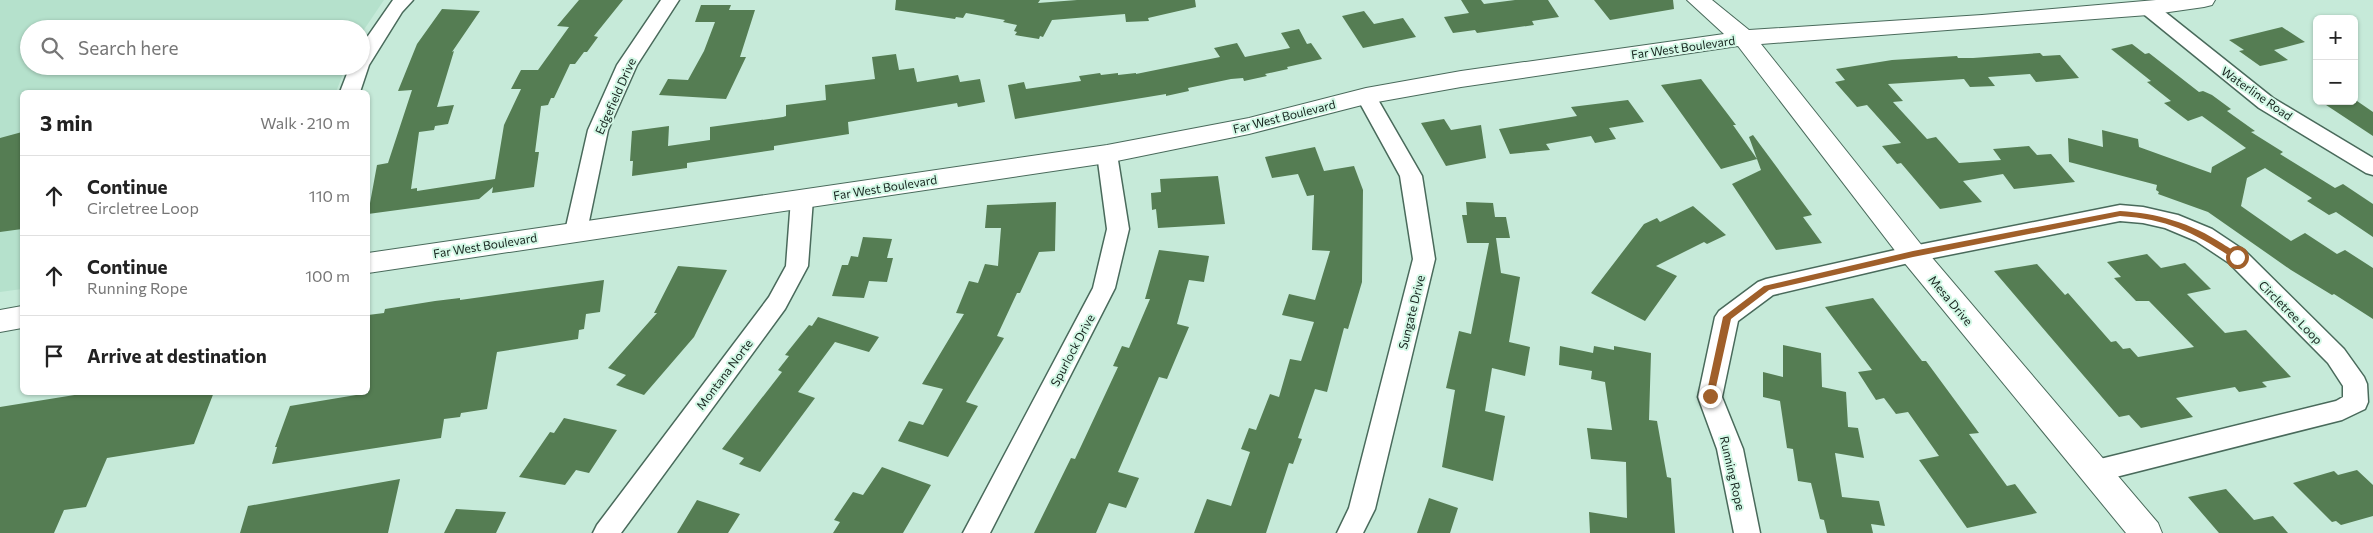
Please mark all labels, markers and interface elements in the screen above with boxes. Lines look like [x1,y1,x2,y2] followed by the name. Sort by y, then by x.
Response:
[2313,15,2358,105] map controls
[2313,15,2358,60] button: +
[20,20,370,75] search box
[1630,33,1736,61] street label: Far West Boulevard
[38,34,66,62] icon: search
[78,36,178,59] text: Search here
[592,56,638,136] street label: Edgefield Drive
[2313,60,2358,105] button: −
[2219,63,2295,123] street label: Waterline Road
[1231,96,1337,136] street label: Far West Boulevard
[40,110,93,135] text: 3 min
[260,113,350,132] text: Walk · 210 m
[832,172,938,202] street label: Far West Boulevard
[87,175,167,198] text: Continue
[40,182,68,210] icon: ahead
[309,186,350,205] text: 110 m
[87,198,199,217] text: Circletree Loop
[432,230,538,260] street label: Far West Boulevard
[2226,246,2249,269] route start
[87,255,167,278] text: Continue
[40,262,68,290] icon: ahead
[305,266,350,285] text: 100 m
[1926,272,1976,328] street label: Mesa Drive
[1395,274,1427,350] street label: Sungate Drive
[2256,277,2326,347] street label: Circletree Loop
[87,278,188,297] text: Running Rope
[1047,312,1097,388] street label: Spurlock Drive
[693,336,755,412] street label: Montana Norte
[40,342,68,370] icon: arrive
[87,344,267,367] text: Arrive at destination
[1699,385,1722,408] route end
[1718,435,1748,511] street label: Running Rope

